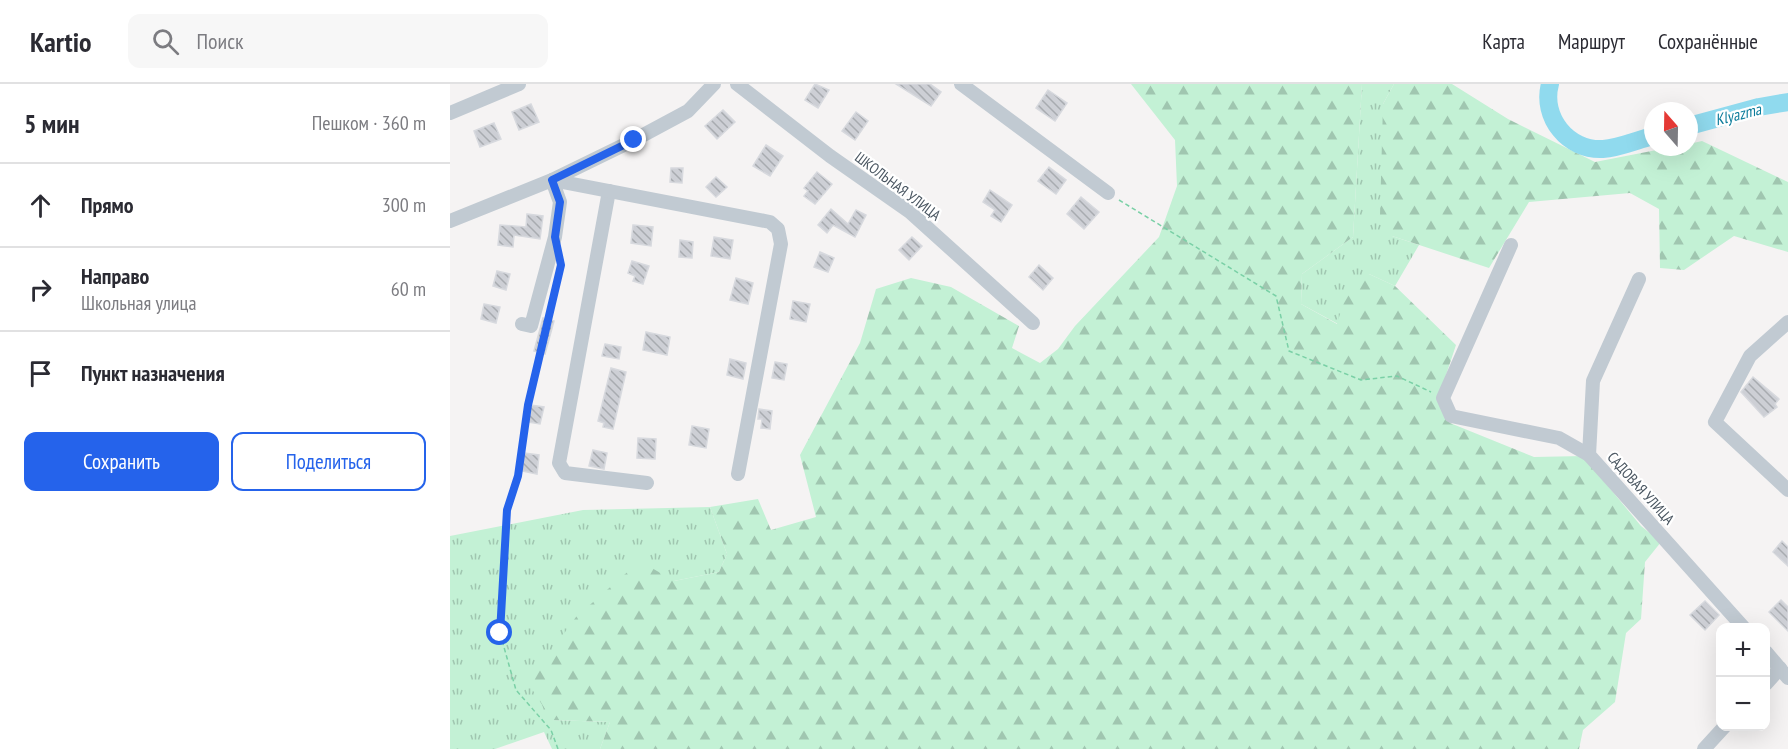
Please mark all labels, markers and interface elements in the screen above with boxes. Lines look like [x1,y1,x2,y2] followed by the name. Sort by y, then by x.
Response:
[128,14,548,68] search box
[30,23,92,60] text: Kartio
[149,25,182,58] icon: search
[197,27,244,55] text: Поиск
[1482,28,1525,55] text: Карта
[1558,28,1625,55] text: Маршрут
[1658,28,1758,55] text: Сохранённые
[1713,98,1765,129] water label: Klyazma
[1644,102,1698,156] north arrow
[24,107,79,140] text: 5 мин
[312,110,426,136] text: Пешком · 360 m
[620,126,646,152] route end
[851,148,945,225] street label: ШКОЛЬНАЯ УЛИЦА
[24,189,57,222] icon: ahead
[81,191,134,219] text: Прямо
[382,192,426,218] text: 300 m
[81,262,149,290] text: Направо
[24,273,57,306] icon: right
[391,276,426,302] text: 60 m
[81,290,196,316] text: Школьная улица
[24,357,57,390] icon: arrive
[81,359,225,387] text: Пункт назначения
[24,432,219,491] button: Сохранить
[231,432,426,491] button: Поделиться
[1603,448,1679,529] street label: САДОВАЯ УЛИЦА
[486,619,512,645] route start
[1716,623,1770,731] map controls
[1716,623,1770,677] button: +
[1716,677,1770,731] button: −

